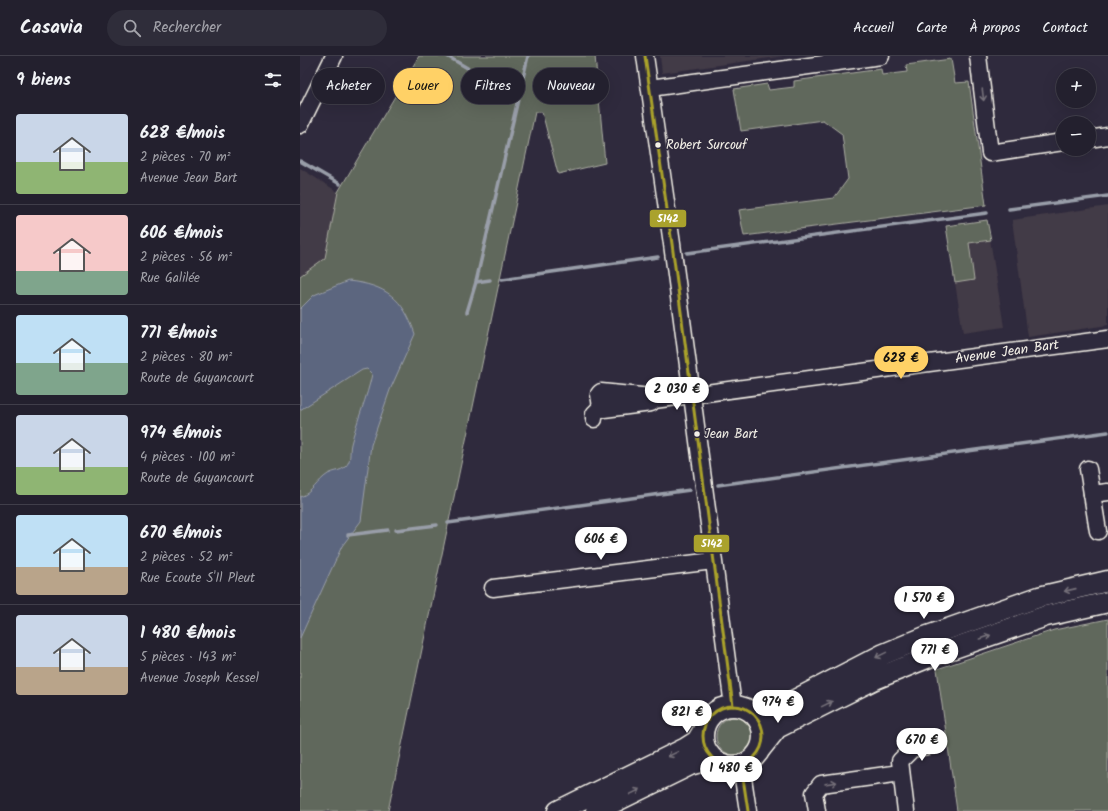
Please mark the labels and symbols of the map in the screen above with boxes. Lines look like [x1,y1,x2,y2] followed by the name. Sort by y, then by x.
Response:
[979,88,987,101] one-way arrow
[666,135,748,156] place label: Robert Surcouf
[653,140,663,150] marker: Robert Surcouf
[649,209,687,228] line badge: 5142
[656,210,679,228] text: 5142
[954,334,1061,370] street label: Avenue Jean Bart
[873,346,929,380] pin: 628 €
[640,377,714,411] pin: 2 030 €
[704,424,759,445] place label: Jean Bart
[692,429,702,439] marker: Jean Bart
[573,527,629,561] pin: 606 €
[693,534,730,553] line badge: 5142
[700,535,723,553] text: 5142
[887,586,961,620] pin: 1 570 €
[1064,587,1077,594] one-way arrow
[979,633,991,641] one-way arrow
[907,638,963,672] pin: 771 €
[876,652,888,660] one-way arrow
[750,690,806,724] pin: 974 €
[659,700,715,734] pin: 821 €
[820,700,832,707] one-way arrow
[894,728,950,762] pin: 670 €
[667,751,679,758] one-way arrow
[694,756,768,790] pin: 1 480 €
[824,779,837,787] one-way arrow
[629,788,641,795] one-way arrow

